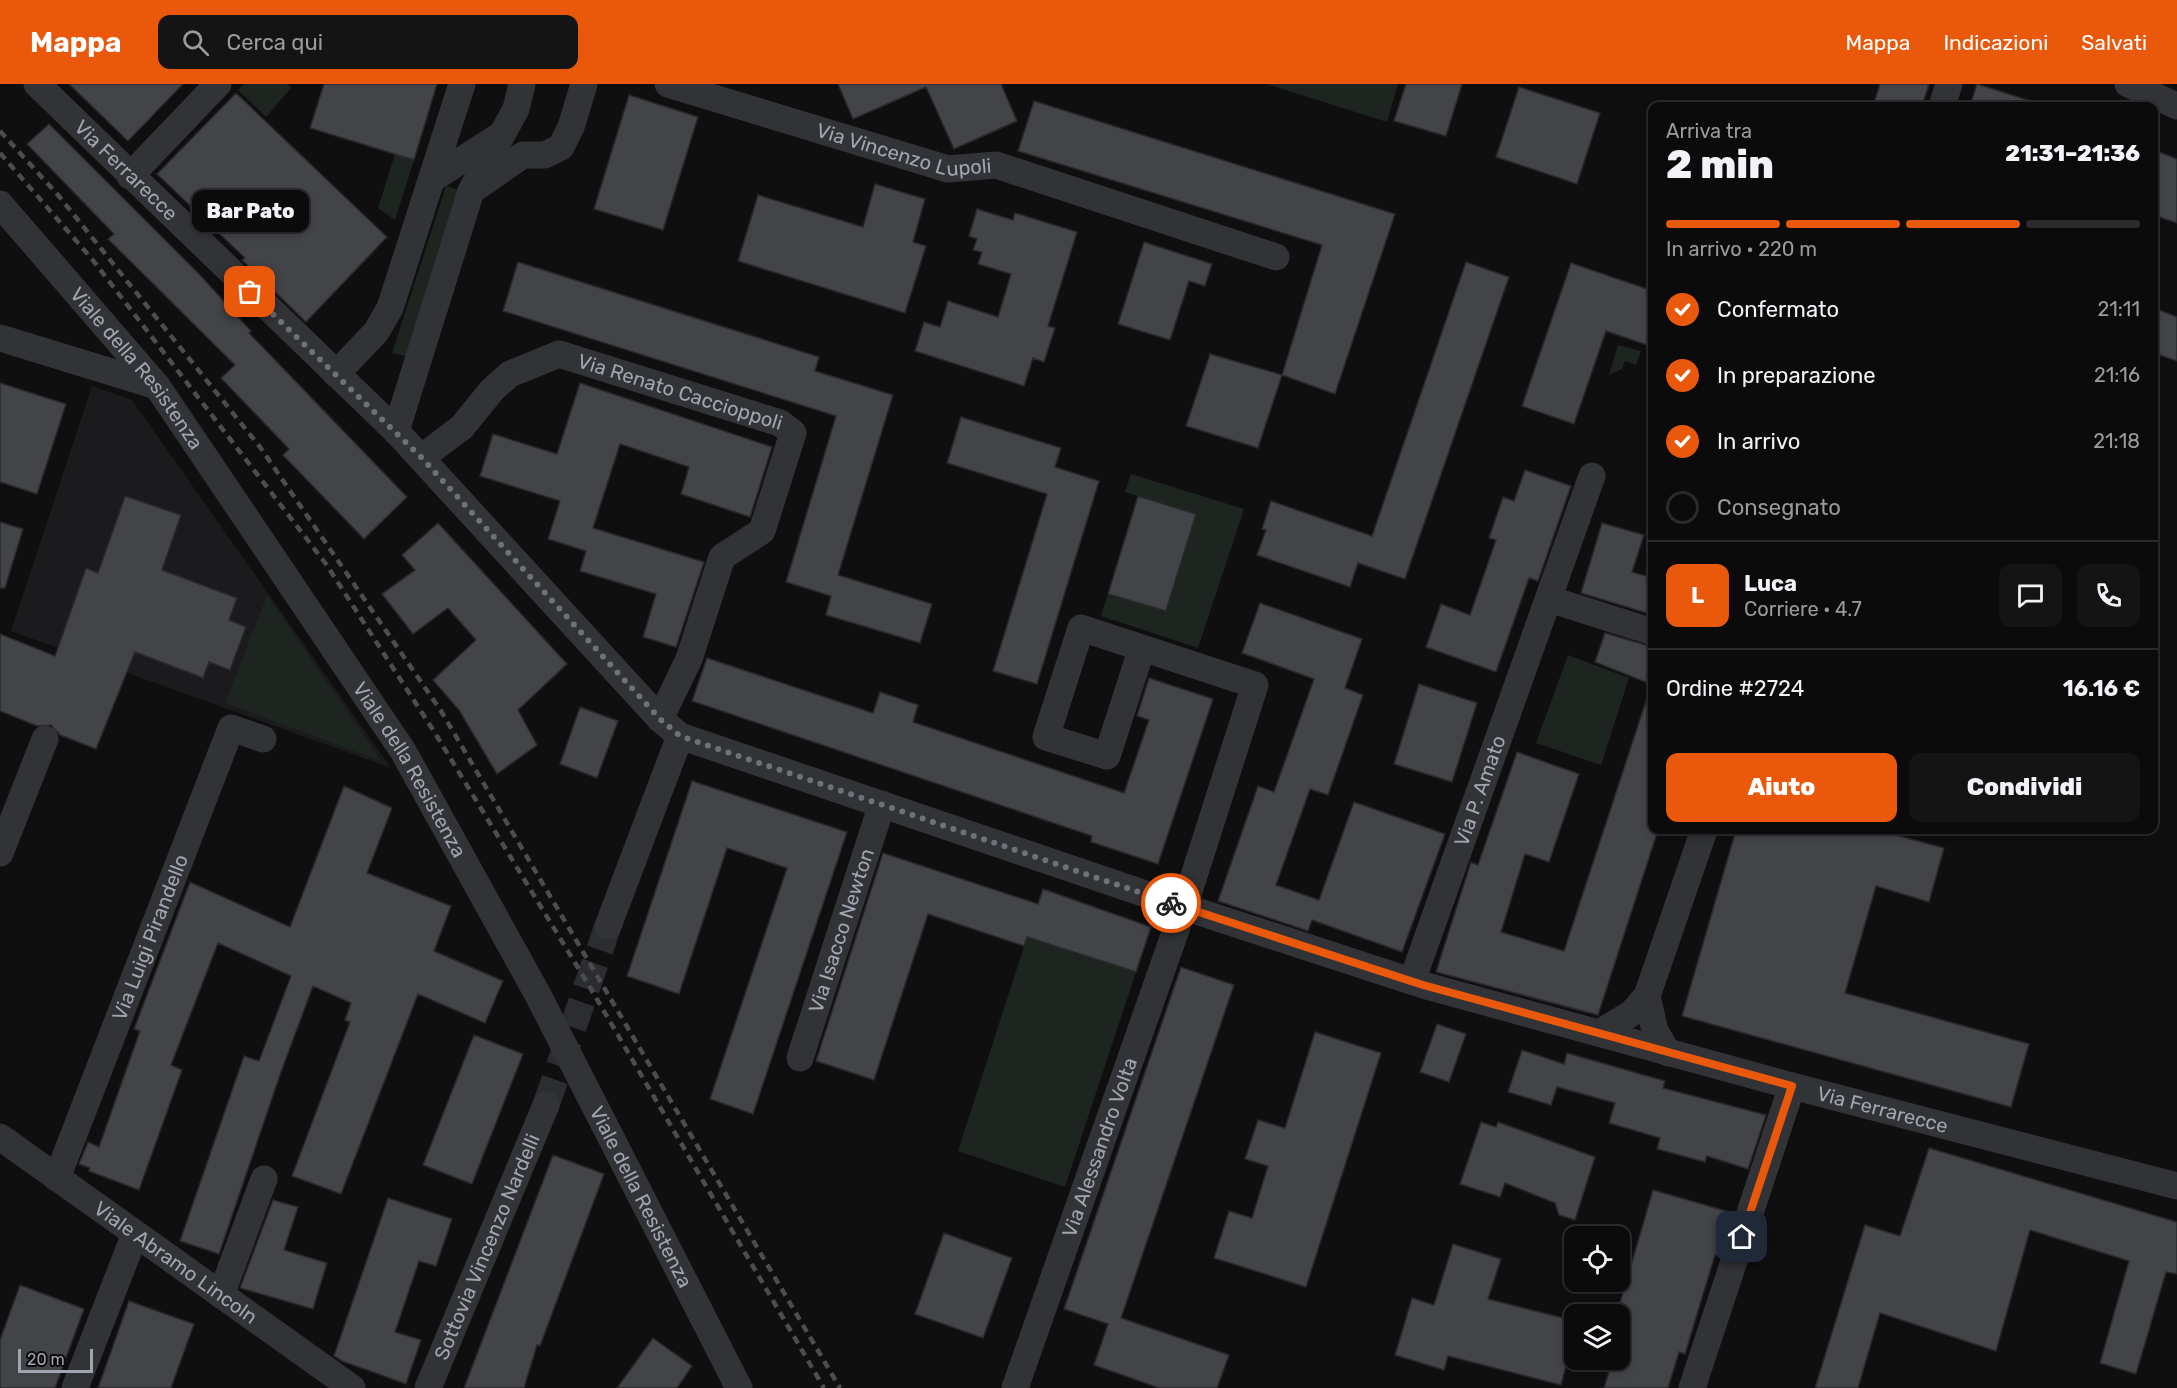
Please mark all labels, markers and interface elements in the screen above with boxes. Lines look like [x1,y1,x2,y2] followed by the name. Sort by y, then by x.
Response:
[158,15,578,69] search box
[30,26,122,59] text: Mappa
[179,26,212,59] icon: search
[227,29,323,56] text: Cerca qui
[1845,30,1910,55] text: Mappa
[1943,30,2048,55] text: Indicazioni
[2081,30,2147,55] text: Salvati
[69,115,183,226] street label: Via Ferrarecce
[814,118,992,181] street label: Via Vincenzo Lupoli
[1666,119,1752,143] text: Arriva tra
[2005,140,2140,167] text: 21:31–21:36
[1666,142,1774,188] text: 2 min
[192,190,308,232] callout: Bar Pato
[207,199,295,223] text: Bar Pato
[1666,237,1817,261] text: In arrivo · 220 m
[224,266,275,317] pin
[233,275,266,308] icon: bag
[65,282,208,454] street label: Viale della Resistenza
[1666,293,1699,326] icon: check
[1717,296,1839,323] text: Confermato
[2097,297,2140,321] text: 21:11
[575,349,786,435] street label: Via Renato Caccioppoli
[1666,359,1699,392] icon: check
[1717,362,1876,389] text: In preparazione
[2094,363,2140,387] text: 21:16
[1666,425,1699,458] icon: check
[1717,428,1800,455] text: In arrivo
[2093,429,2140,453] text: 21:18
[1717,494,1841,521] text: Consegnato
[1999,564,2062,627] button: chat
[2077,564,2140,627] button: phone
[1744,570,1797,597] text: Luca
[1691,582,1704,609] text: L
[1744,597,1862,621] text: Corriere · 4.7
[1666,675,1804,702] text: Ordine #2724
[2063,675,2140,702] text: 16.16 €
[348,677,471,862] street label: Viale della Resistenza
[1449,732,1511,849] street label: Via P. Amato
[1666,753,1897,822] button: Aiuto
[1909,753,2140,822] button: Condividi
[803,845,879,1016] street label: Via Isacco Newton
[107,851,193,1024] street label: Via Luigi Pirandello
[1141,873,1201,933] courier
[1155,887,1188,920] icon: bike
[1057,1054,1142,1240] street label: Via Alessandro Volta
[1814,1081,1951,1138] street label: Via Ferrarecce
[585,1102,698,1292] street label: Viale della Resistenza
[429,1130,545,1363] street label: Sottovia Vincenzo Nardelli
[89,1196,262,1329] street label: Viale Abramo Lincoln
[1716,1211,1767,1262] pin
[1725,1220,1758,1253] icon: home
[1564,1226,1630,1370] map controls
[1564,1226,1630,1292] button: locate
[1564,1304,1630,1370] button: layers
[18,1346,93,1374] scale bar
[27,1350,65,1369] text: 20 m

